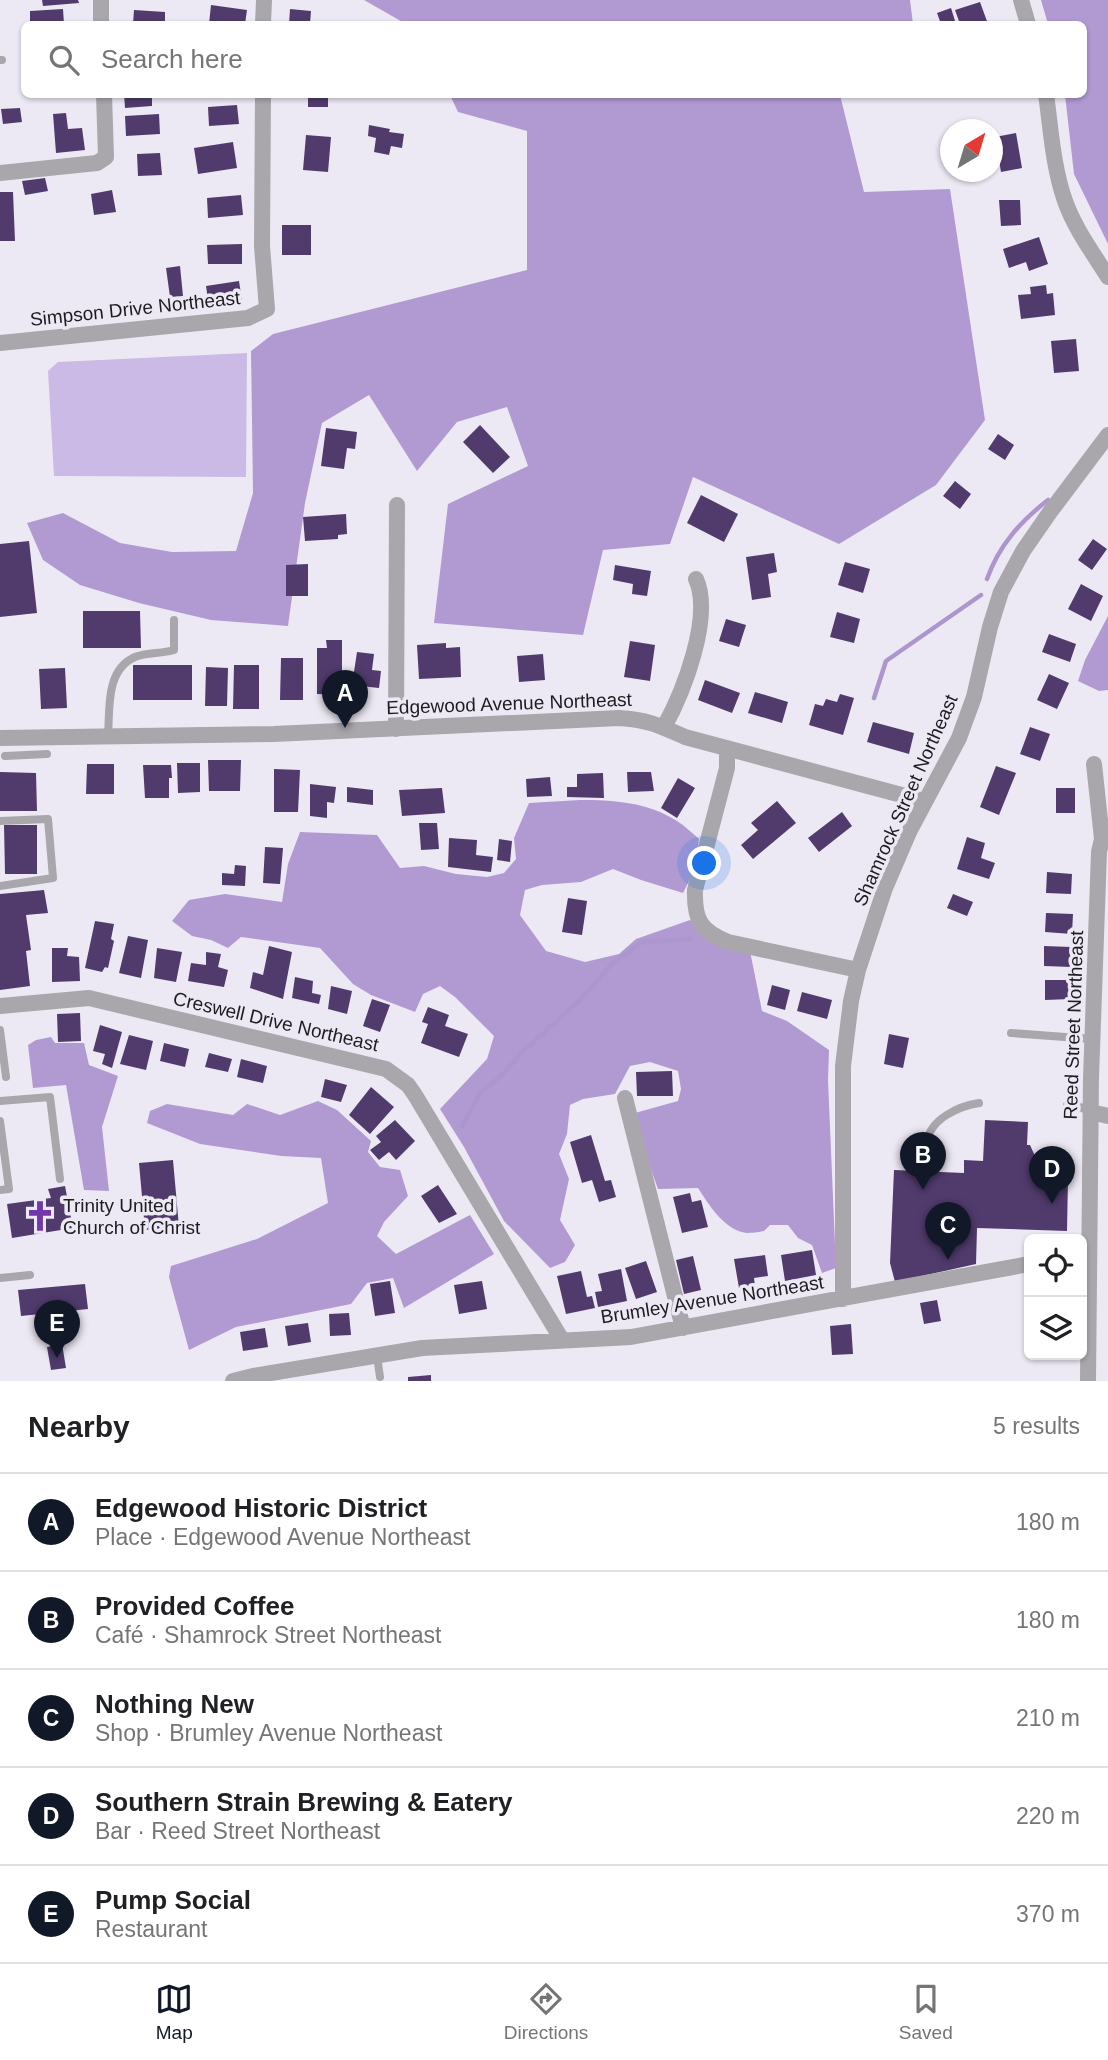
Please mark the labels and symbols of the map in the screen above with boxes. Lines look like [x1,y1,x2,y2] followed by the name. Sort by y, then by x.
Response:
[940,119,1003,182] north arrow
[29,287,242,330] street label: Simpson Drive Northeast
[322,670,368,728] pin: A
[386,689,633,718] street label: Edgewood Avenue Northeast
[849,691,962,909] street label: Shamrock Street Northeast
[687,846,721,880] your location
[1060,929,1087,1120] street label: Reed Street Northeast
[171,988,381,1056] street label: Creswell Drive Northeast
[900,1132,946,1190] pin: B
[1029,1146,1075,1204] pin: D
[63,1195,201,1238] place label: Trinity United Church of Christ
[23,1199,57,1233] church icon: Trinity United Church of Christ
[925,1202,971,1260] pin: C
[599,1271,826,1328] street label: Brumley Avenue Northeast
[34,1300,80,1358] pin: E

